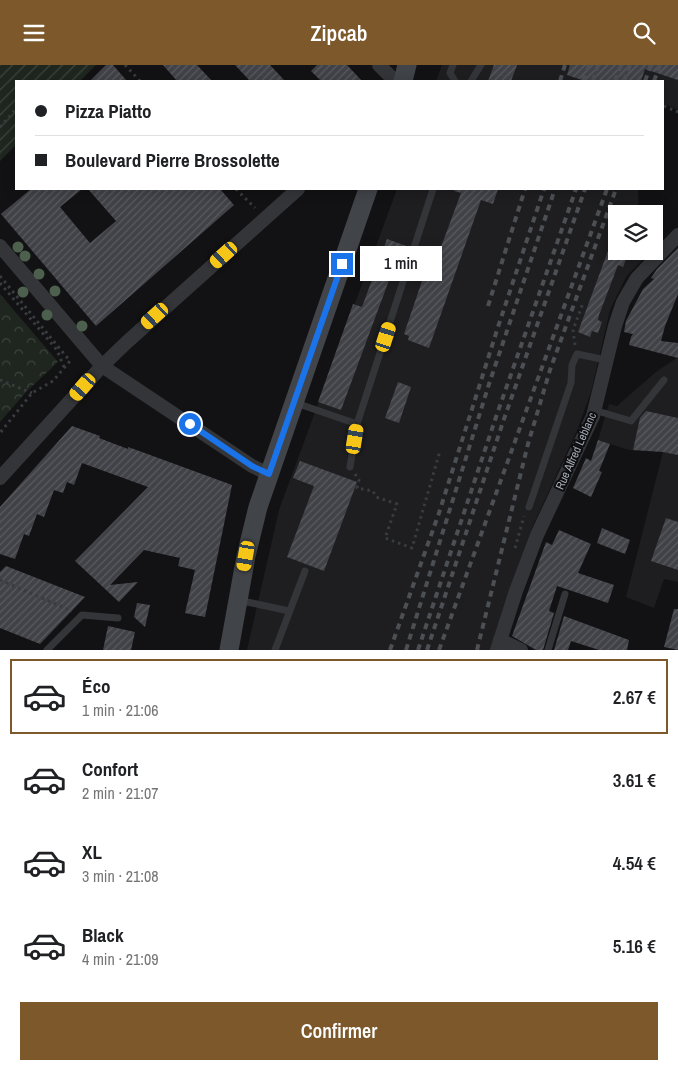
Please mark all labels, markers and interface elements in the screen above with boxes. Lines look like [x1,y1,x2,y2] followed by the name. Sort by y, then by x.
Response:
[310,18,368,48] text: Zipcab
[20,19,48,47] icon: menu
[630,19,658,47] icon: search
[65,98,152,124] text: Pizza Piatto
[65,147,280,173] text: Boulevard Pierre Brossolette
[608,205,663,260] map controls
[608,205,663,260] button: layers
[207,239,240,271] car
[360,247,442,281] callout: 1 min
[384,252,418,274] text: 1 min
[331,253,353,275] route end
[138,300,171,332] car
[374,320,397,354] car
[67,371,98,403] car
[552,410,600,492] street label: Rue Alfred Leblanc
[179,413,201,435] route start
[345,423,364,455] car
[236,540,255,572] car
[82,673,111,699] text: Éco
[22,674,67,719] icon: car
[613,684,656,710] text: 2.67 €
[82,699,159,721] text: 1 min · 21:06
[82,756,138,782] text: Confort
[22,757,67,802] icon: car
[613,767,656,793] text: 3.61 €
[82,782,159,804] text: 2 min · 21:07
[82,839,102,865] text: XL
[22,840,67,885] icon: car
[613,850,656,876] text: 4.54 €
[82,865,159,887] text: 3 min · 21:08
[82,922,124,948] text: Black
[22,923,67,968] icon: car
[613,933,656,959] text: 5.16 €
[82,948,159,970] text: 4 min · 21:09
[20,1002,658,1060] button: Confirmer

